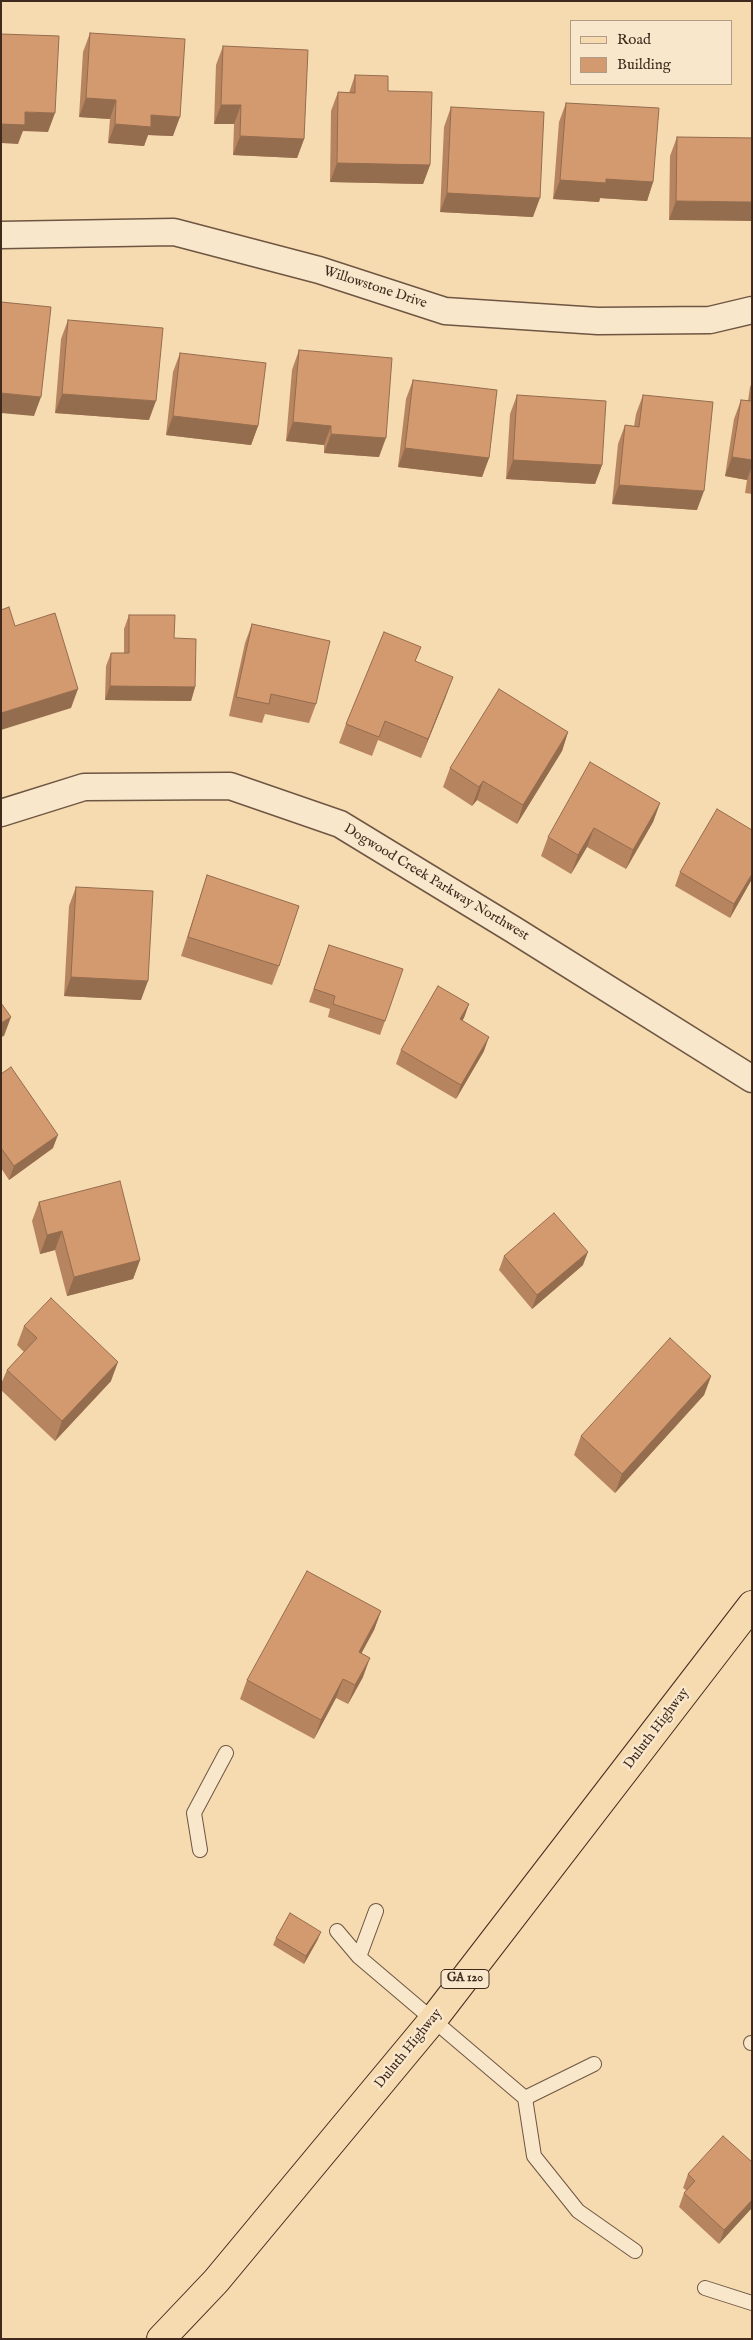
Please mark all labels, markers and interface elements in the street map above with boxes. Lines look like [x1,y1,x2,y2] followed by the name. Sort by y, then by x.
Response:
[570,20,733,85] legend
[617,30,651,49] text: Road
[617,55,671,74] text: Building
[321,263,429,313] street label: Willowstone Drive
[340,821,532,945] street label: Dogwood Creek Parkway Northwest
[621,1685,693,1773] street label: Duluth Highway
[441,1970,489,1988] road number: GA 120
[372,2006,446,2092] street label: Duluth Highway

